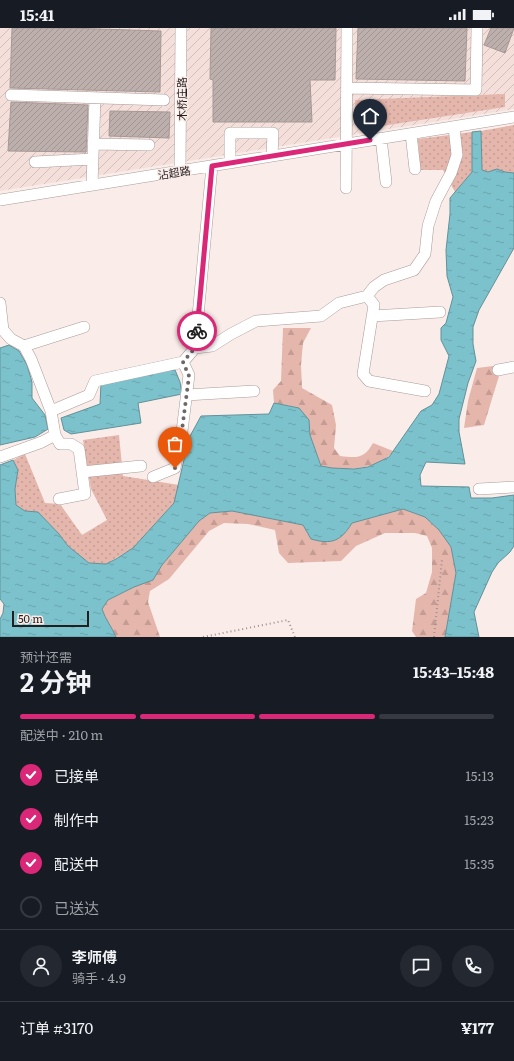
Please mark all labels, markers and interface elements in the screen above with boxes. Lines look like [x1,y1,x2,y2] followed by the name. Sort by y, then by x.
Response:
[20,3,54,26] text: 15:41
[173,77,189,121] street label: 木桥庄路
[353,99,387,140] pin
[359,105,381,127] icon: home
[156,162,192,182] street label: 沾超路
[177,311,217,351] courier
[186,320,208,342] icon: bike
[158,427,192,468] pin
[164,433,186,455] icon: bag
[12,609,89,628] scale bar
[18,610,43,626] text: 50 m
[20,647,72,666] text: 预计还需
[413,660,494,683] text: 15:43–15:48
[20,661,91,700] text: 2 分钟
[20,725,103,744] text: 配送中 · 210 m
[20,764,42,786] icon: check
[54,764,99,787] text: 已接单
[465,766,494,785] text: 15:13
[20,808,42,830] icon: check
[54,808,99,831] text: 制作中
[464,810,494,829] text: 15:23
[20,852,42,874] icon: check
[54,852,99,875] text: 配送中
[464,854,494,873] text: 15:35
[54,896,99,919] text: 已送达
[20,945,62,987] button: person
[72,945,117,968] text: 李师傅
[400,945,442,987] button: chat
[452,945,494,987] button: phone
[72,968,126,987] text: 骑手 · 4.9
[20,1016,93,1039] text: 订单 #3170
[461,1016,494,1039] text: ¥177

